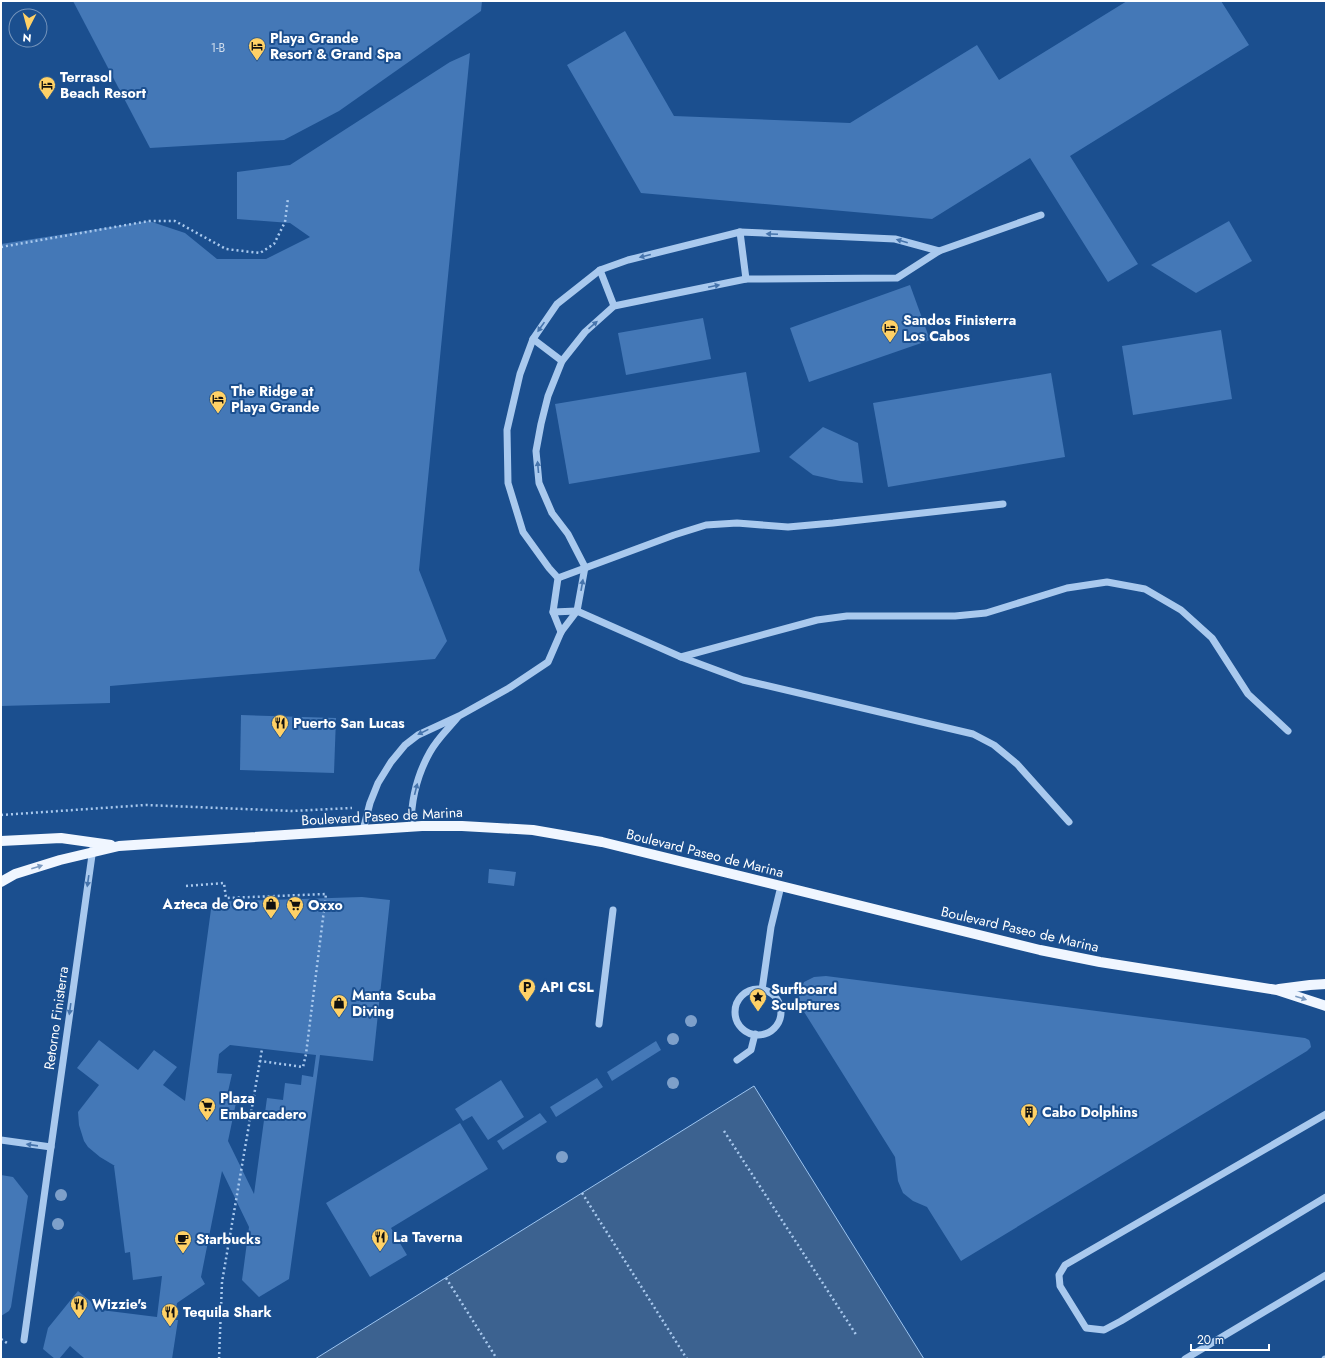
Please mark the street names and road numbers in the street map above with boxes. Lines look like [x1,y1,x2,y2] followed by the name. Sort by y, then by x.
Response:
[301,802,463,830] street label: Boulevard Paseo de Marina
[624,824,786,882] street label: Boulevard Paseo de Marina
[939,901,1101,957] street label: Boulevard Paseo de Marina
[39,965,73,1071] street label: Retorno Finisterra

